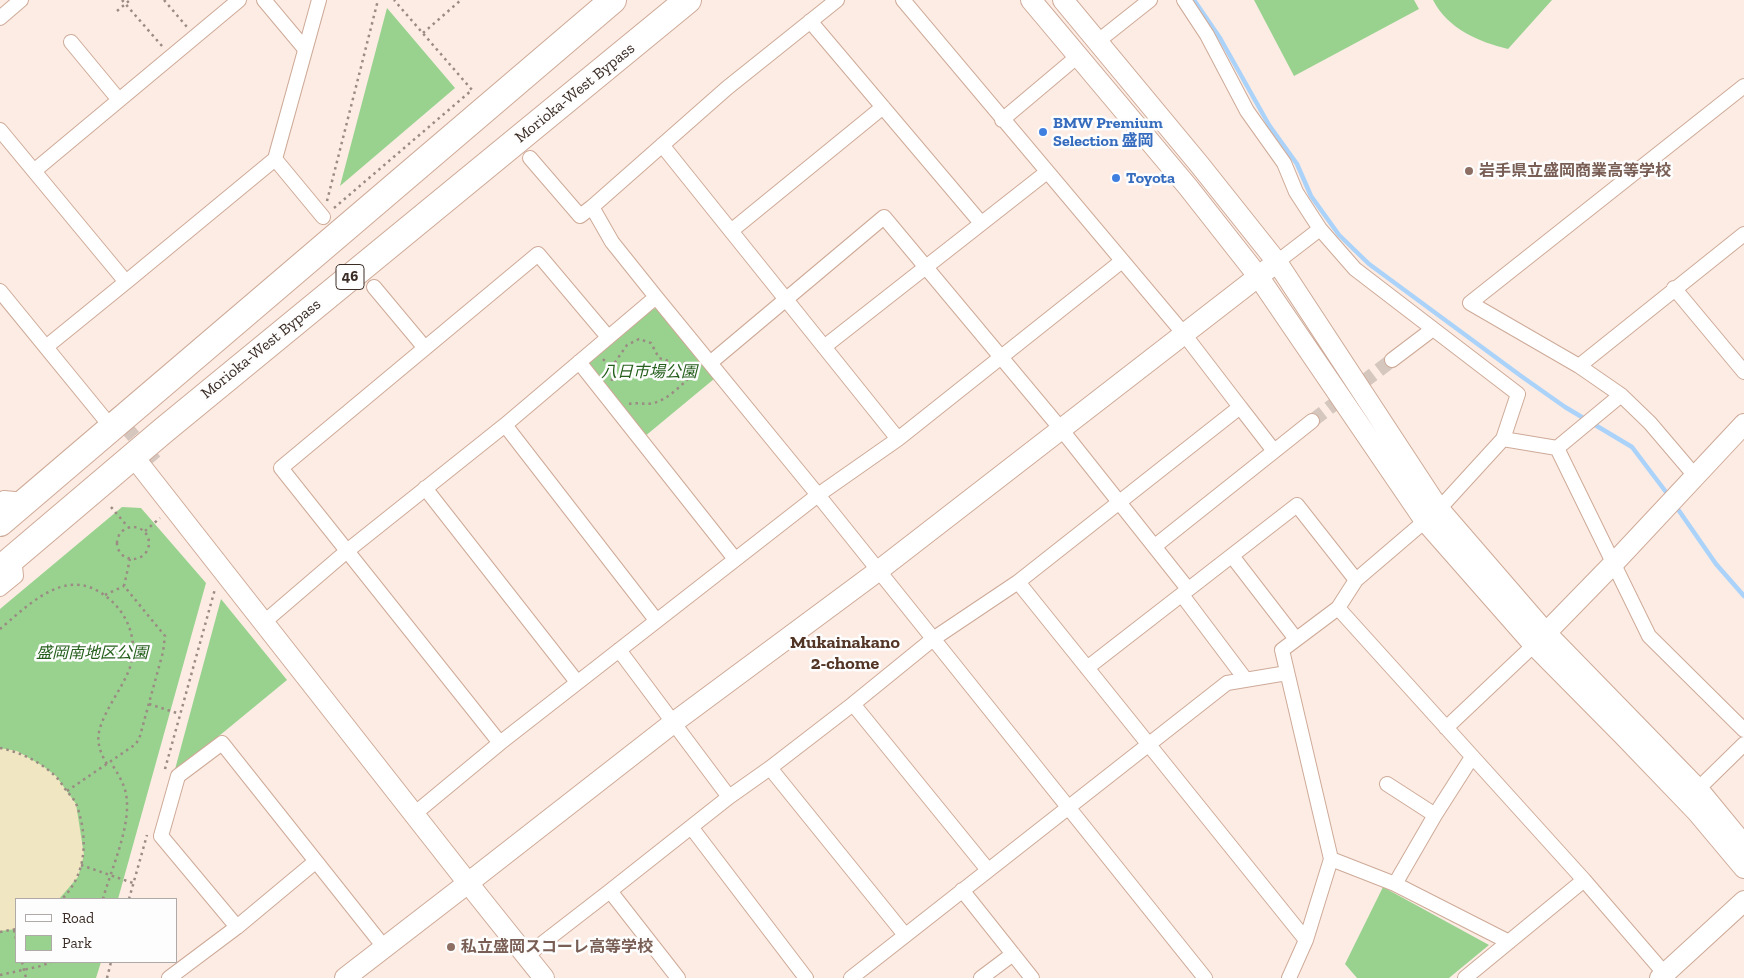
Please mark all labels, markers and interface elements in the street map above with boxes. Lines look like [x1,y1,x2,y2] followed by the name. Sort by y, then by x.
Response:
[511,39,639,147] street label: Morioka-West Bypass
[1053,113,1163,151] place label: BMW Premium Selection 盛岡
[1037,126,1049,138] marker: BMW Premium Selection 盛岡
[1479,161,1671,181] place label: 岩手県立盛岡商業高等学校
[1463,165,1475,177] marker: 岩手県立盛岡商業高等学校
[1126,168,1175,188] place label: Toyota
[1110,172,1122,184] marker: Toyota
[336,264,364,290] road number: 46
[197,295,325,403] street label: Morioka-West Bypass
[601,362,697,382] park label: 八日市場公園
[790,632,900,674] district label: Mukainakano 2-chome
[36,643,148,663] park label: 盛岡南地区公園
[15,898,178,963] legend
[62,909,94,927] text: Road
[62,934,92,952] text: Park
[461,937,653,957] place label: 私立盛岡スコーレ高等学校
[445,941,457,953] marker: 私立盛岡スコーレ高等学校

